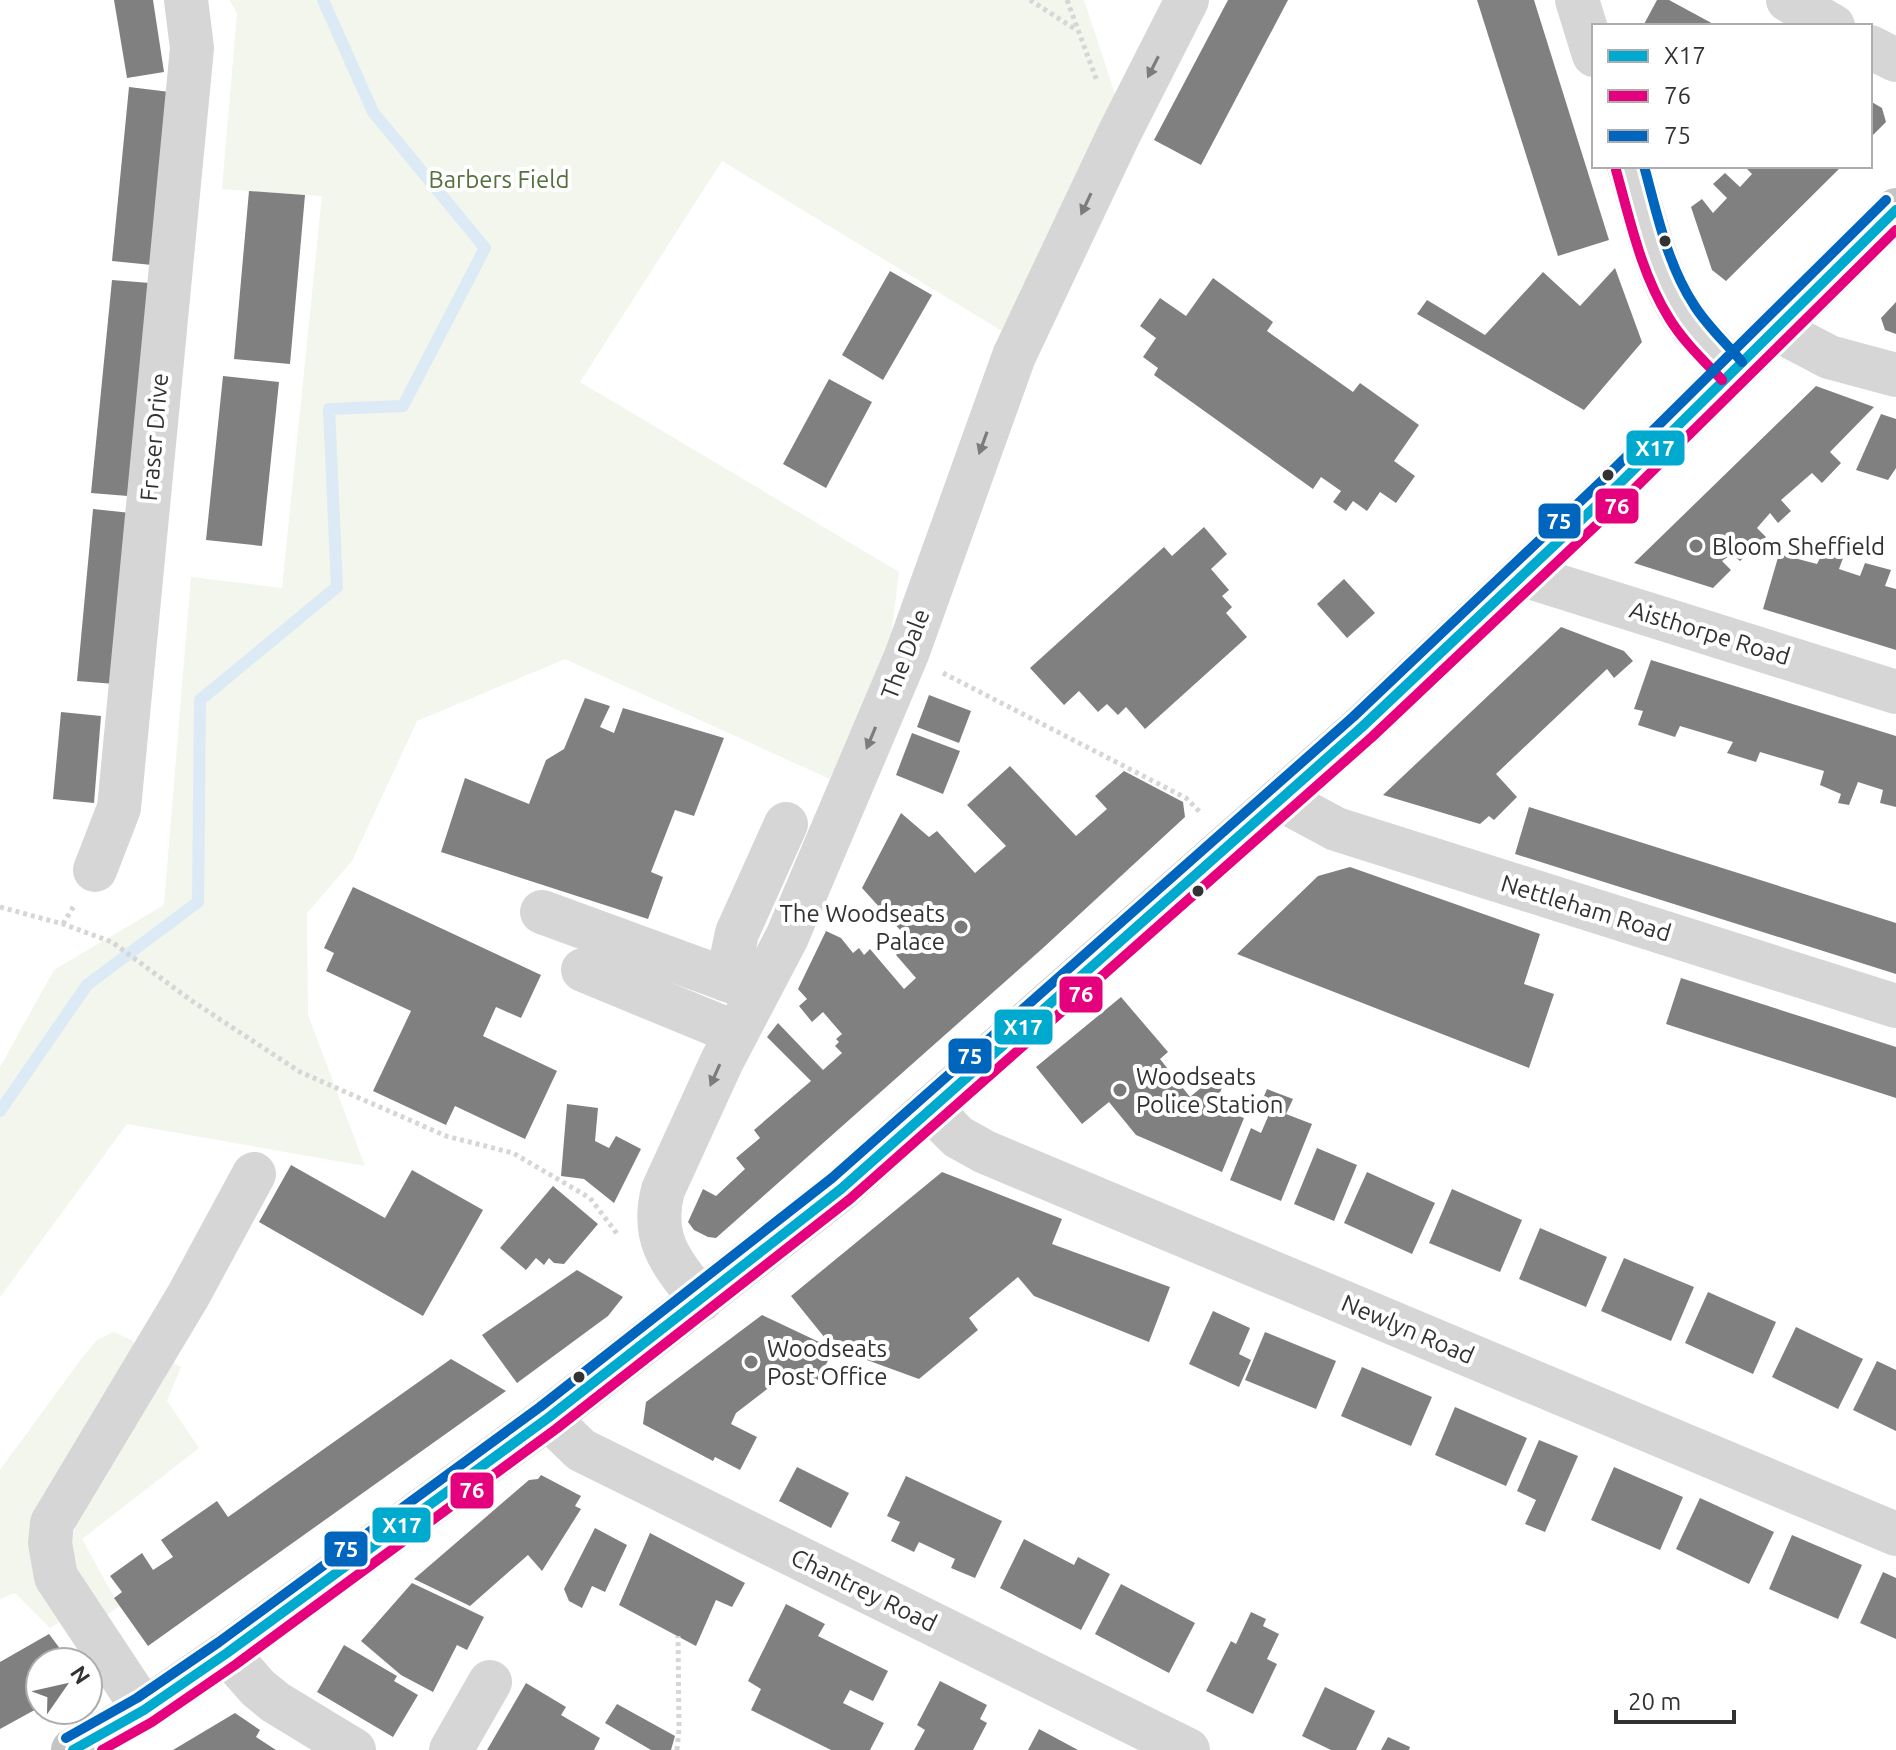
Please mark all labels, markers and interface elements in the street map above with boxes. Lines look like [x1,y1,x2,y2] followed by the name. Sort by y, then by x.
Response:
[1592,24,1872,168] legend
[1664,42,1706,69] text: X17
[1147,55,1160,78] one-way arrow
[1664,82,1691,109] text: 76
[1664,122,1691,149] text: 75
[429,166,570,193] park label: Barbers Field
[1079,193,1093,216] one-way arrow
[1657,233,1673,249] unlabelled marker
[135,372,173,502] street label: Fraser Drive
[1625,429,1686,467] line badge: X17
[976,431,989,455] one-way arrow
[1635,435,1675,460] text: X17
[1600,467,1616,483] unlabelled marker
[1594,487,1640,525] line badge: 76
[1605,493,1629,518] text: 76
[1537,502,1582,540] line badge: 75
[1547,508,1571,533] text: 75
[1712,533,1885,560] place label: Bloom Sheffield
[1687,537,1705,555] marker: Bloom Sheffield
[1627,596,1793,670] street label: Aisthorpe Road
[875,605,935,703] street label: The Dale
[865,726,878,750] one-way arrow
[1498,869,1674,947] street label: Nettleham Road
[1190,883,1206,899] unlabelled marker
[779,900,945,955] place label: The Woodseats Palace
[952,918,970,936] marker: The Woodseats Palace
[1058,975,1104,1014] line badge: 76
[1069,981,1093,1006] text: 76
[993,1008,1054,1046] line badge: X17
[1003,1014,1043,1039] text: X17
[947,1037,993,1075] line badge: 75
[958,1043,982,1068] text: 75
[1136,1063,1283,1118] place label: Woodseats Police Station
[708,1064,722,1087] one-way arrow
[1111,1081,1129,1099] marker: Woodseats Police Station
[1338,1289,1478,1369] street label: Newlyn Road
[767,1335,888,1390] place label: Woodseats Post Office
[742,1353,760,1371] marker: Woodseats Post Office
[571,1369,587,1385] unlabelled marker
[449,1471,495,1510] line badge: 76
[460,1477,484,1502] text: 76
[371,1506,432,1544] line badge: X17
[382,1512,422,1537] text: X17
[323,1530,369,1568] line badge: 75
[334,1536,358,1561] text: 75
[787,1543,941,1637] street label: Chantrey Road
[24,1646,104,1726] north arrow
[66,1661,96,1688] text: N
[1616,1674,1734,1724] scale bar
[1628,1688,1681,1715] text: 20 m

